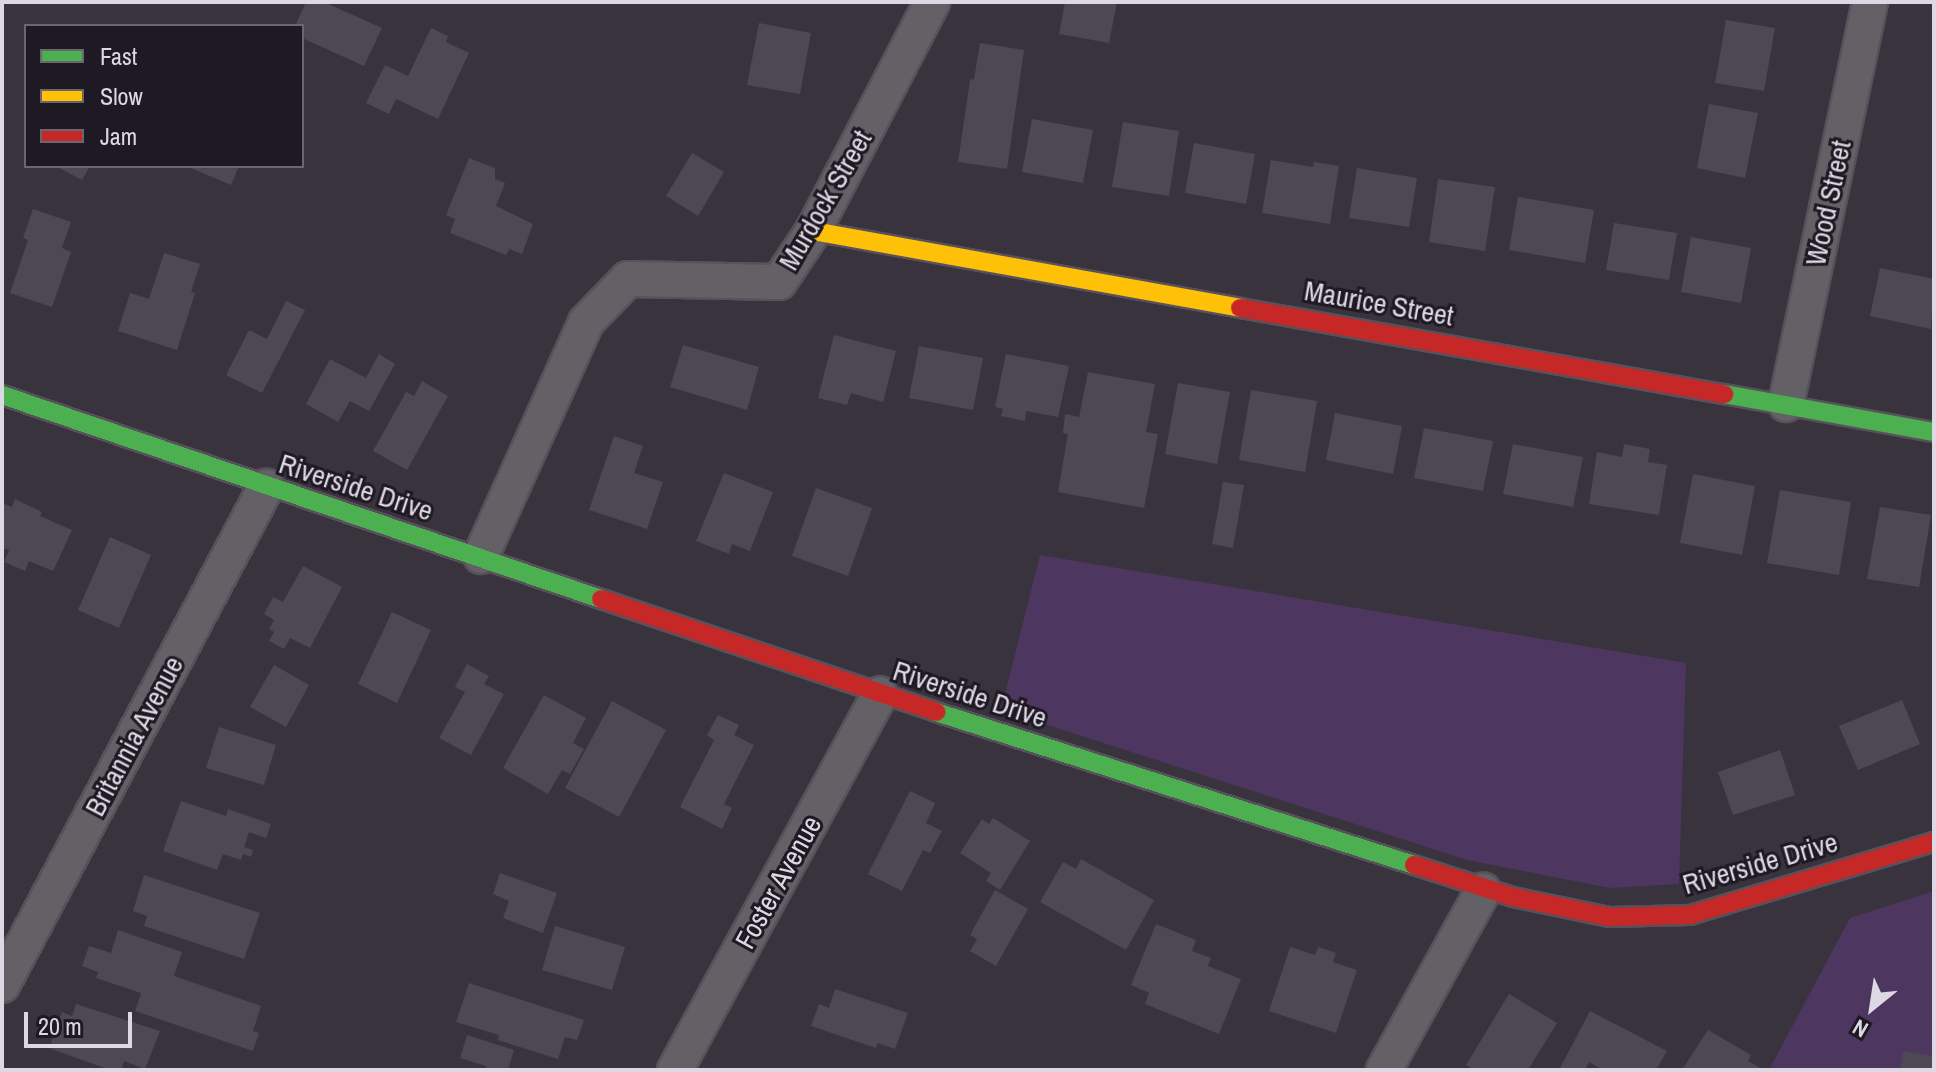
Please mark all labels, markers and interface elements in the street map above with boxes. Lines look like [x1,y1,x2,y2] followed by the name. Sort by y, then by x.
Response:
[24,24,304,168] legend
[100,40,137,72] text: Fast
[100,80,143,112] text: Slow
[100,120,137,152] text: Jam
[772,124,878,276] street label: Murdock Street
[1798,137,1858,269] street label: Wood Street
[1302,273,1456,333] street label: Maurice Street
[275,446,437,528] street label: Riverside Drive
[78,650,190,822] street label: Britannia Avenue
[889,653,1051,735] street label: Riverside Drive
[727,809,829,955] street label: Foster Avenue
[1679,825,1841,901] street label: Riverside Drive
[1832,968,1912,1048] north arrow
[28,996,136,1046] scale bar
[38,1010,82,1042] text: 20 m
[1847,1013,1873,1045] text: N

